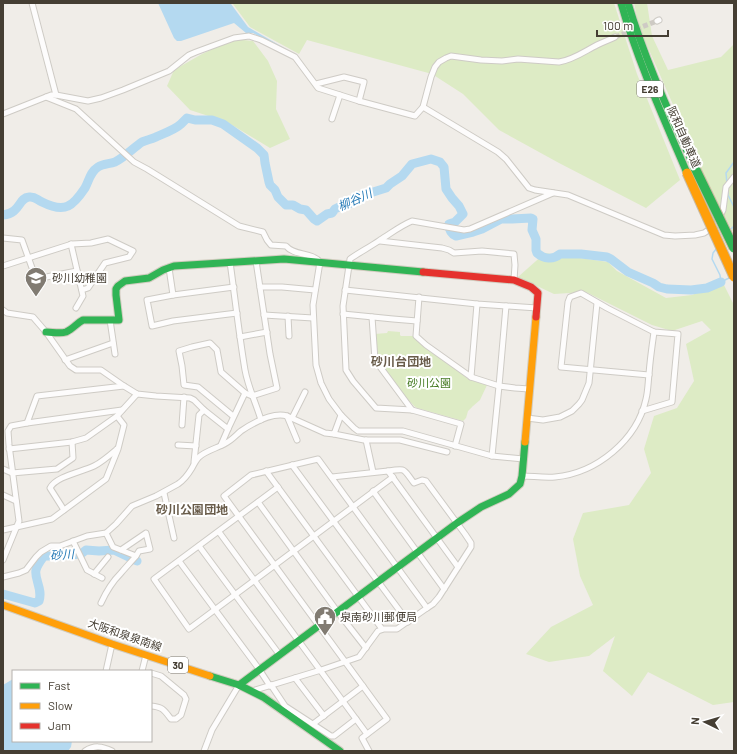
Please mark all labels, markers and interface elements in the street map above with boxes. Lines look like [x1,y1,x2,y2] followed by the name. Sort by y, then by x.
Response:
[597,12,668,38] scale bar
[603,18,633,32] text: 100 m
[637,81,663,97] road number: E26
[665,104,704,170] street label: 阪和自動車道
[335,185,376,213] water label: 柳谷川
[23,265,49,298] school or university icon: 砂川幼稚園
[52,271,107,284] place label: 砂川幼稚園
[370,354,431,368] district label: 砂川台団地
[407,376,451,389] park label: 砂川公園
[155,502,228,516] district label: 砂川公園団地
[49,546,76,562] water label: 砂川
[312,604,338,637] public building icon: 泉南砂川郵便局
[340,610,417,623] place label: 泉南砂川郵便局
[87,616,164,653] street label: 大阪和泉泉南線
[168,657,188,673] road number: 30
[12,670,152,742] legend
[48,678,71,692] text: Fast
[48,698,73,712] text: Slow
[685,702,725,742] north arrow
[688,717,701,725] text: N
[48,718,71,732] text: Jam

